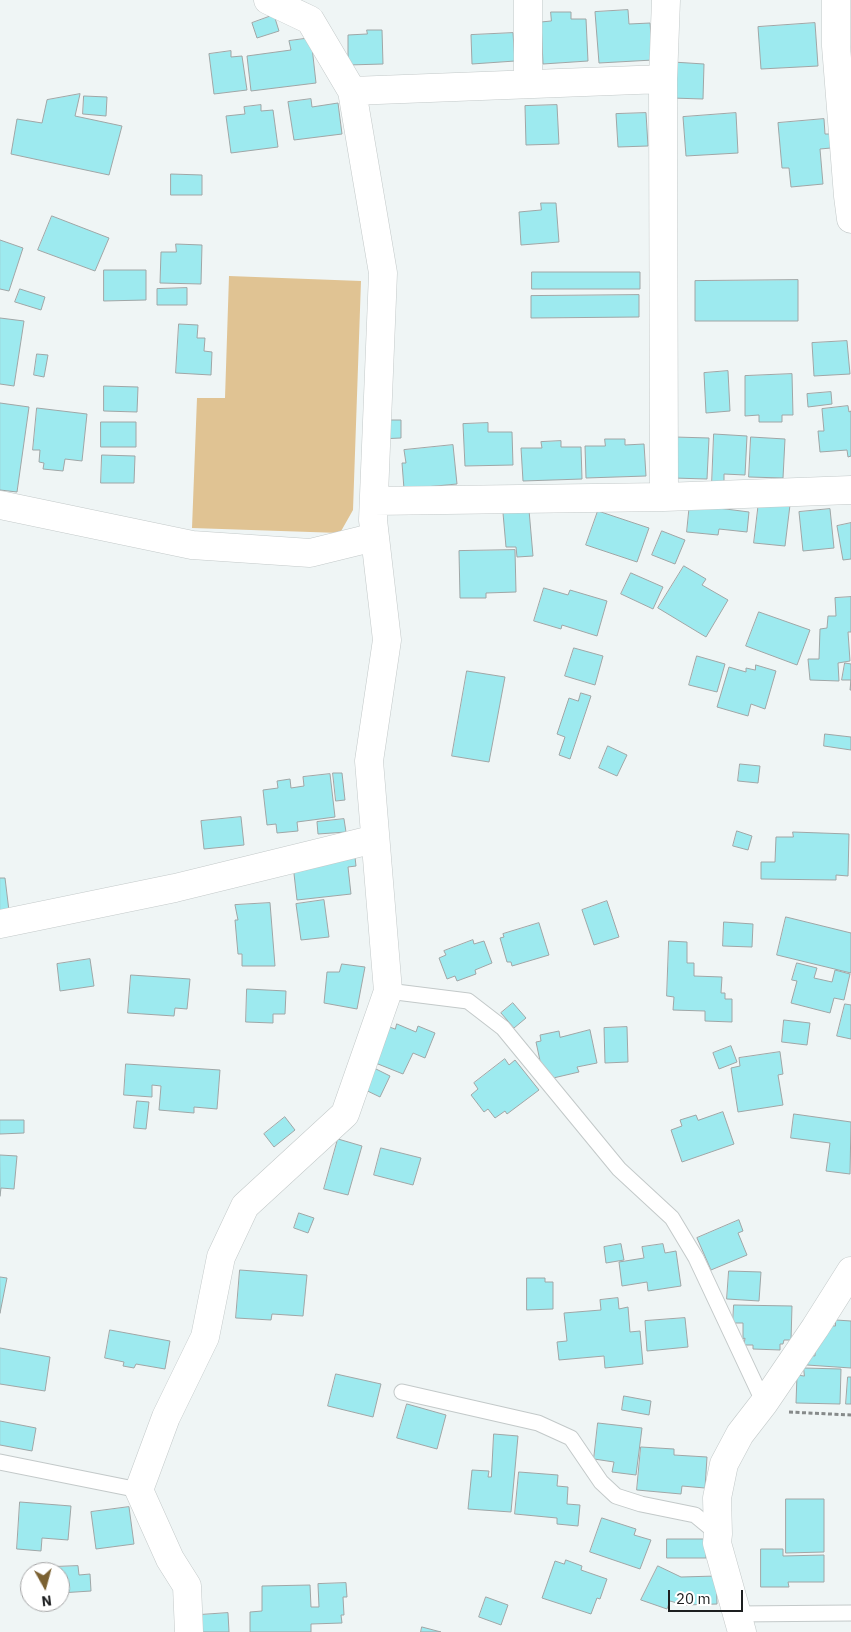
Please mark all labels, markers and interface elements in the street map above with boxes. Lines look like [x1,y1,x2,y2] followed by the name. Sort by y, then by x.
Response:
[20,1562,70,1612] north arrow
[671,1580,746,1612] scale bar
[676,1589,711,1608] text: 20 m
[41,1591,53,1610] text: N

